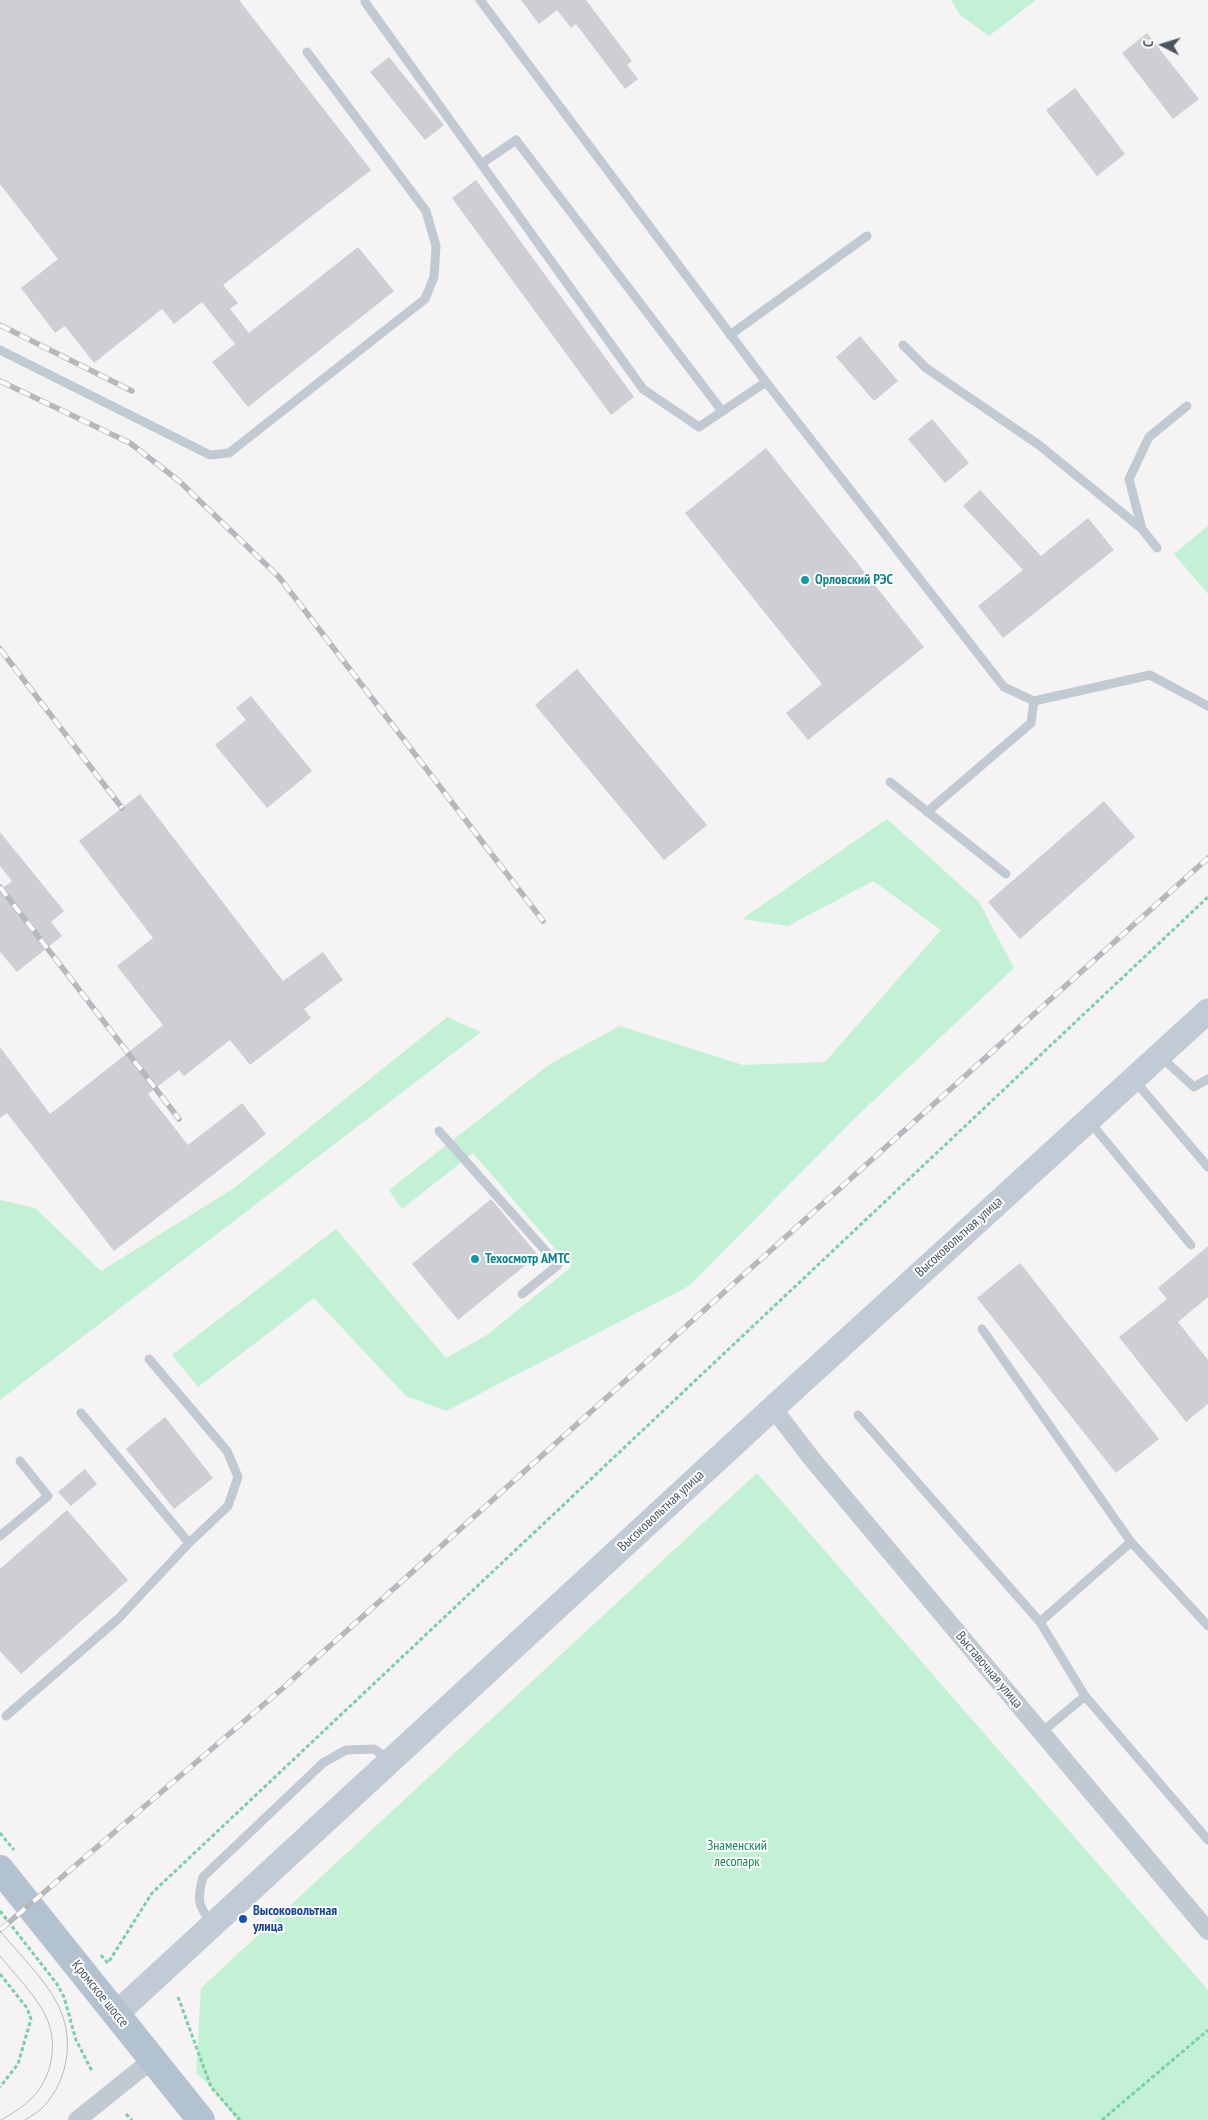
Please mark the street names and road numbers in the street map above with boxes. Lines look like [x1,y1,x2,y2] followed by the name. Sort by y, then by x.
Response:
[912,1193,1006,1281] street label: Высоковольтная улица
[614,1467,708,1555] street label: Высоковольтная улица
[952,1628,1026,1712] street label: Выставочная улица
[68,1957,132,2031] street label: Кромское шоссе

